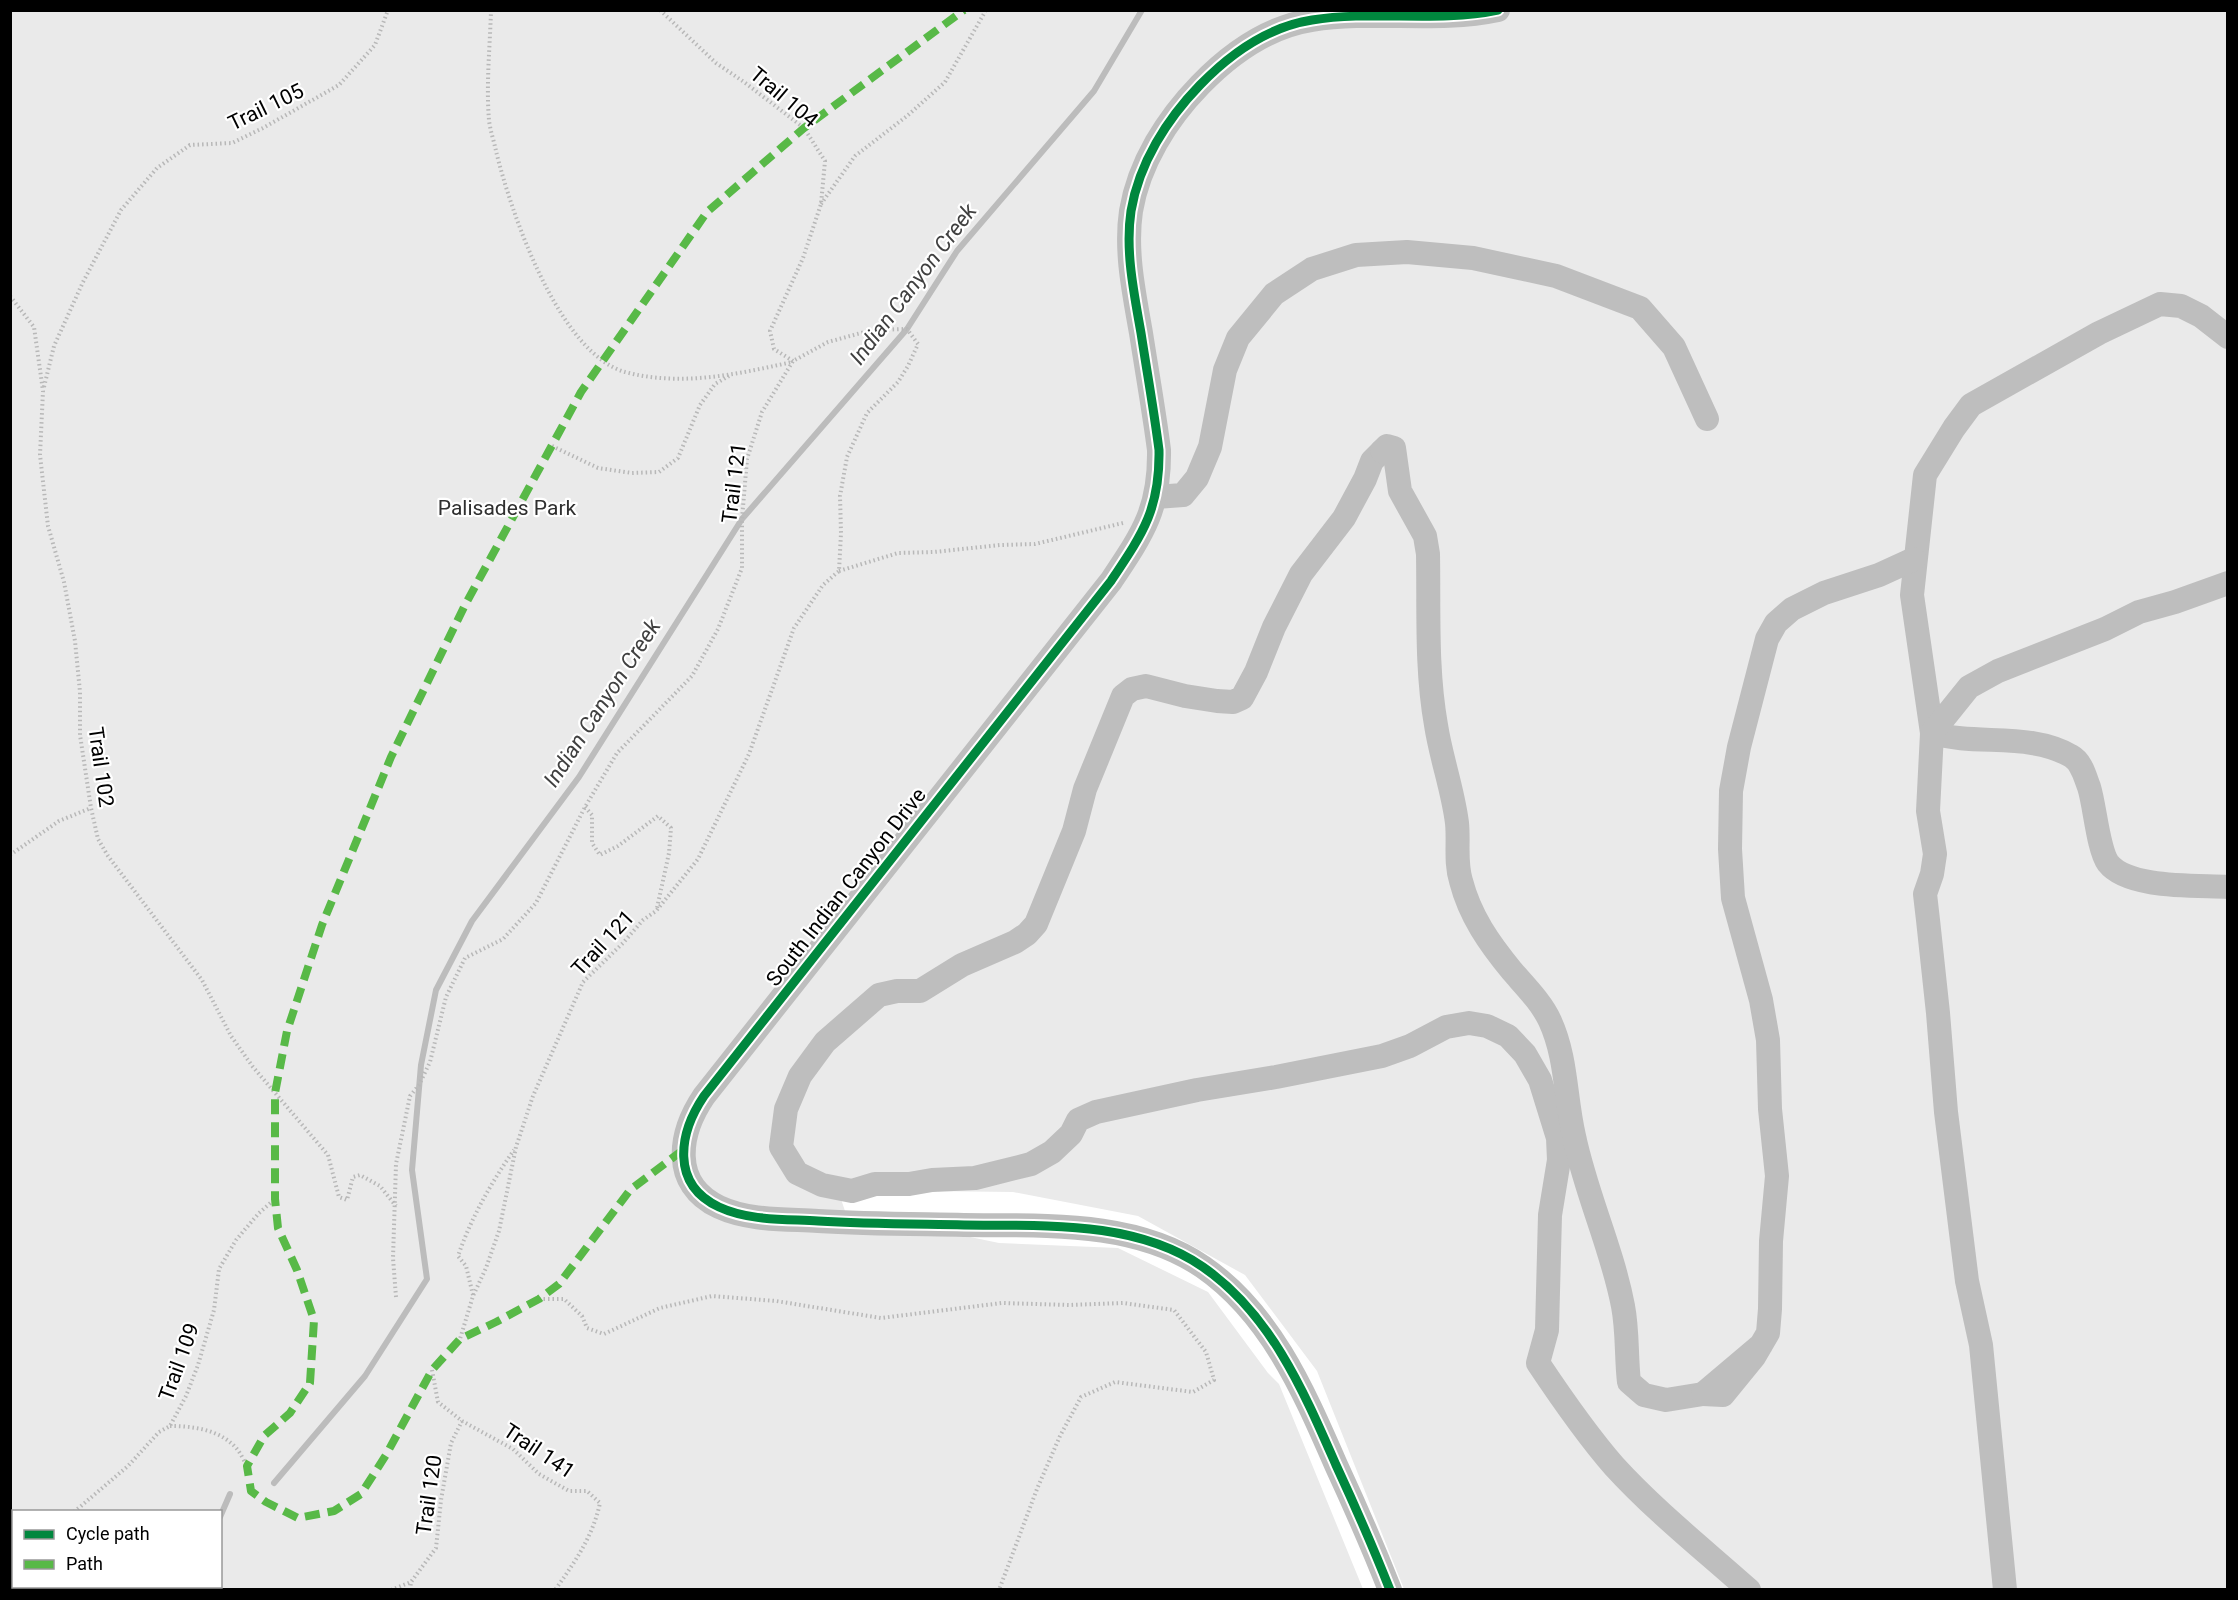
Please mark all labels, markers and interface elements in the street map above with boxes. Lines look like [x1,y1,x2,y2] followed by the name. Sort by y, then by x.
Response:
[745,62,823,132] street label: Trail 104
[224,79,308,135] street label: Trail 105
[844,198,982,369] water label: Indian Canyon Creek
[717,441,751,525] street label: Trail 121
[438,496,577,520] park label: Palisades Park
[539,614,666,791] water label: Indian Canyon Creek
[83,725,119,809] street label: Trail 102
[761,783,931,991] street label: South Indian Canyon Drive
[567,905,639,981] street label: Trail 121
[154,1320,204,1404] street label: Trail 109
[499,1418,579,1484] street label: Trail 141
[411,1453,447,1537] street label: Trail 120
[12,1510,222,1588] legend
[66,1523,150,1544] text: Cycle path
[66,1553,103,1574] text: Path

